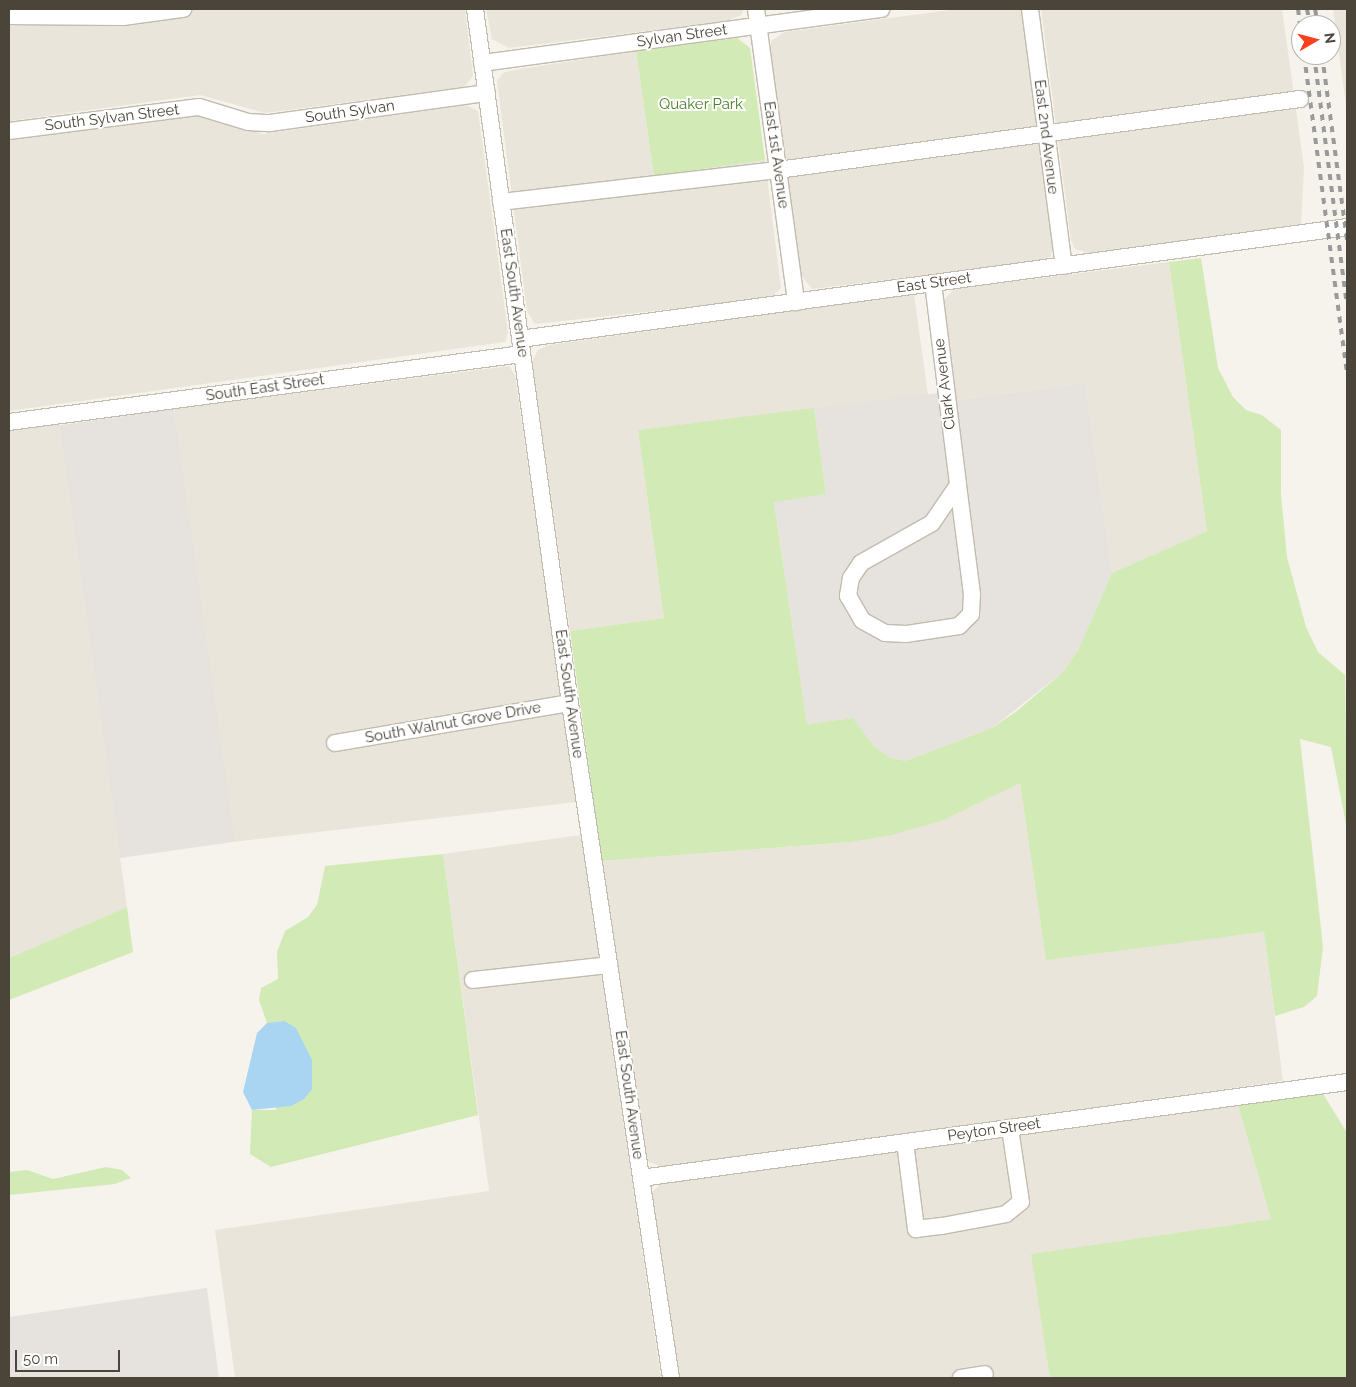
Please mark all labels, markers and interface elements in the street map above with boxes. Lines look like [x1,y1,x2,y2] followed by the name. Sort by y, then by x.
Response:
[1291,15,1341,65] north arrow
[636,21,728,51] street label: Sylvan Street
[1321,32,1339,44] text: N
[1030,78,1062,196] street label: East 2nd Avenue
[659,96,743,114] park label: Quaker Park
[304,97,396,127] street label: South Sylvan
[760,100,792,210] street label: East 1st Avenue
[44,101,180,135] street label: South Sylvan Street
[496,227,532,359] street label: East South Avenue
[896,269,972,297] street label: East Street
[930,337,960,431] street label: Clark Avenue
[205,371,325,405] street label: South East Street
[551,628,587,760] street label: East South Avenue
[363,699,543,747] street label: South Walnut Grove Drive
[611,1029,647,1161] street label: East South Avenue
[946,1115,1042,1145] street label: Peyton Street
[18,1340,122,1372] scale bar
[23,1350,58,1368] text: 50 m

